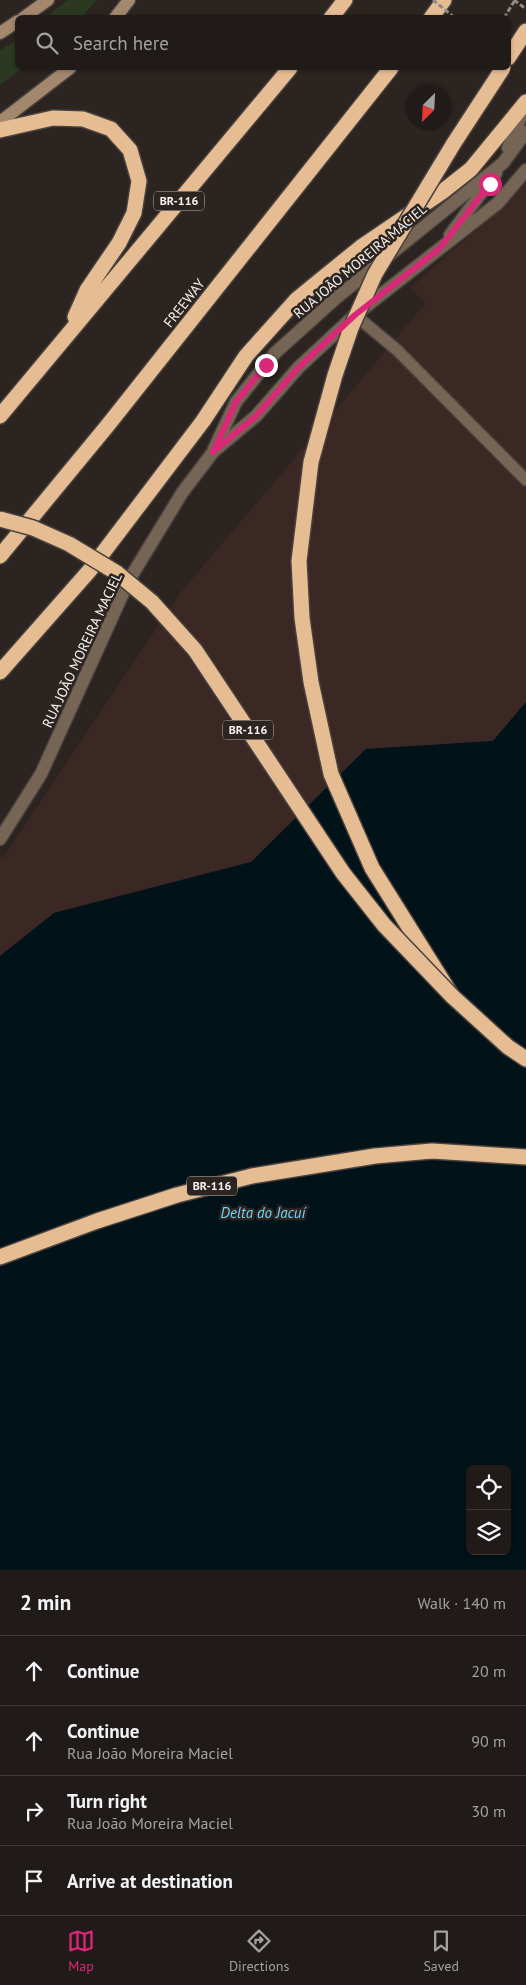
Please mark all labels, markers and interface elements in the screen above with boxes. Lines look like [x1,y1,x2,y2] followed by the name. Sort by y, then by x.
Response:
[15,15,511,70] search box
[33,29,61,57] icon: search
[73,31,169,55] text: Search here
[406,85,451,130] north arrow
[479,173,502,196] route start
[154,192,204,210] road number: BR-116
[290,200,430,322] street label: RUA JOÃO MOREIRA MACIEL
[159,275,209,331] street label: FREEWAY
[255,354,278,377] route end
[38,570,126,730] street label: RUA JOÃO MOREIRA MACIEL
[223,720,273,740] road number: BR-116
[187,1176,237,1196] road number: BR-116
[221,1203,307,1222] water label: Delta do Jacuí
[466,1465,511,1555] map controls
[466,1465,511,1510] button: locate
[466,1510,511,1555] button: layers
[20,1589,71,1616] text: 2 min
[417,1593,506,1613] text: Walk · 140 m
[20,1657,48,1685] icon: ahead
[67,1659,139,1683] text: Continue
[471,1661,506,1681] text: 20 m
[67,1719,139,1743] text: Continue
[20,1727,48,1755] icon: ahead
[471,1731,506,1751] text: 90 m
[67,1743,233,1763] text: Rua João Moreira Maciel
[67,1789,147,1813] text: Turn right
[20,1797,48,1825] icon: right
[471,1801,506,1821] text: 30 m
[67,1813,233,1833] text: Rua João Moreira Maciel
[20,1867,48,1895] icon: arrive
[67,1869,233,1893] text: Arrive at destination
[67,1927,95,1975] tab: Map
[229,1927,289,1975] tab: Directions
[423,1927,459,1975] tab: Saved

